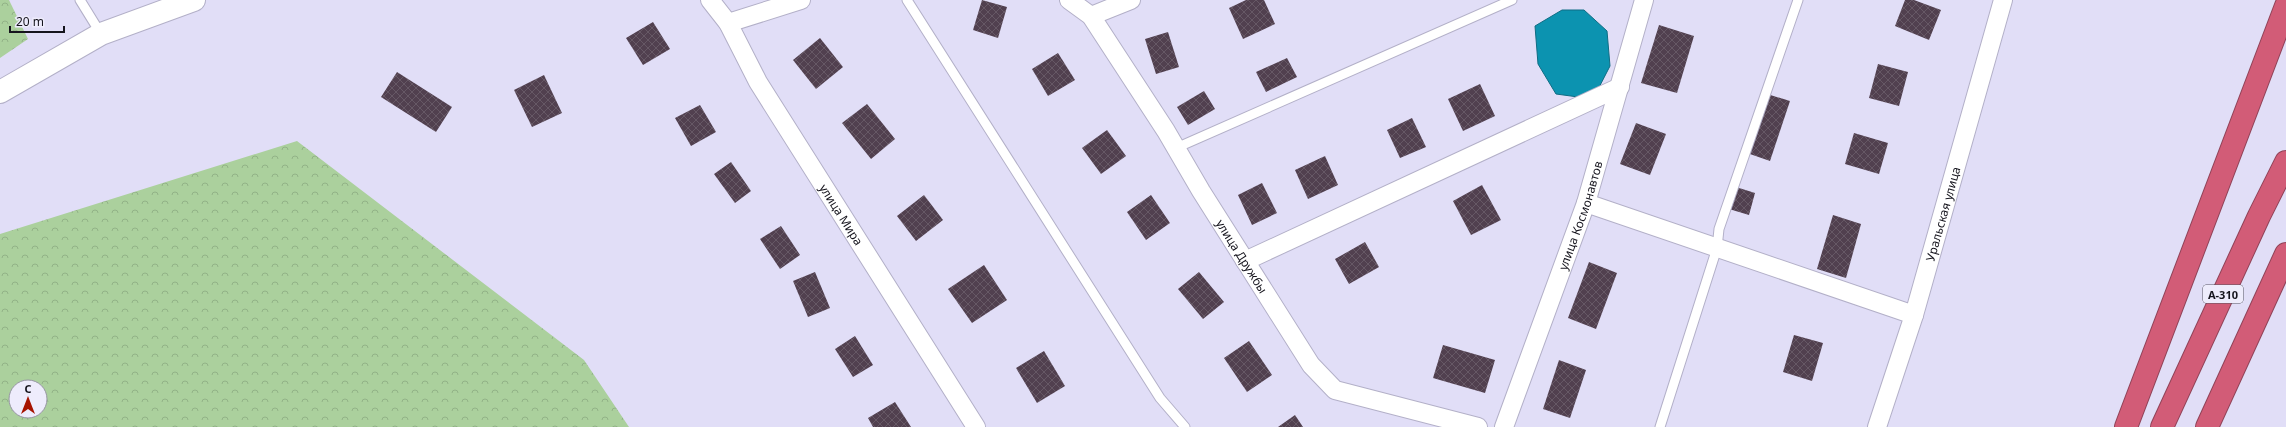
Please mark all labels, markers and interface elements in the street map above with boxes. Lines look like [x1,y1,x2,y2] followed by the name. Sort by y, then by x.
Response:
[10,8,64,34] scale bar
[16,13,44,30] text: 20 m
[1554,159,1606,272] street label: улица Космонавтов
[1921,165,1964,263] street label: Уральская улица
[816,180,867,248] street label: улица Мира
[1212,216,1272,296] street label: улица Дружбы
[2203,285,2243,303] road number: А-310
[8,379,48,419] north arrow
[24,381,32,396] text: С

